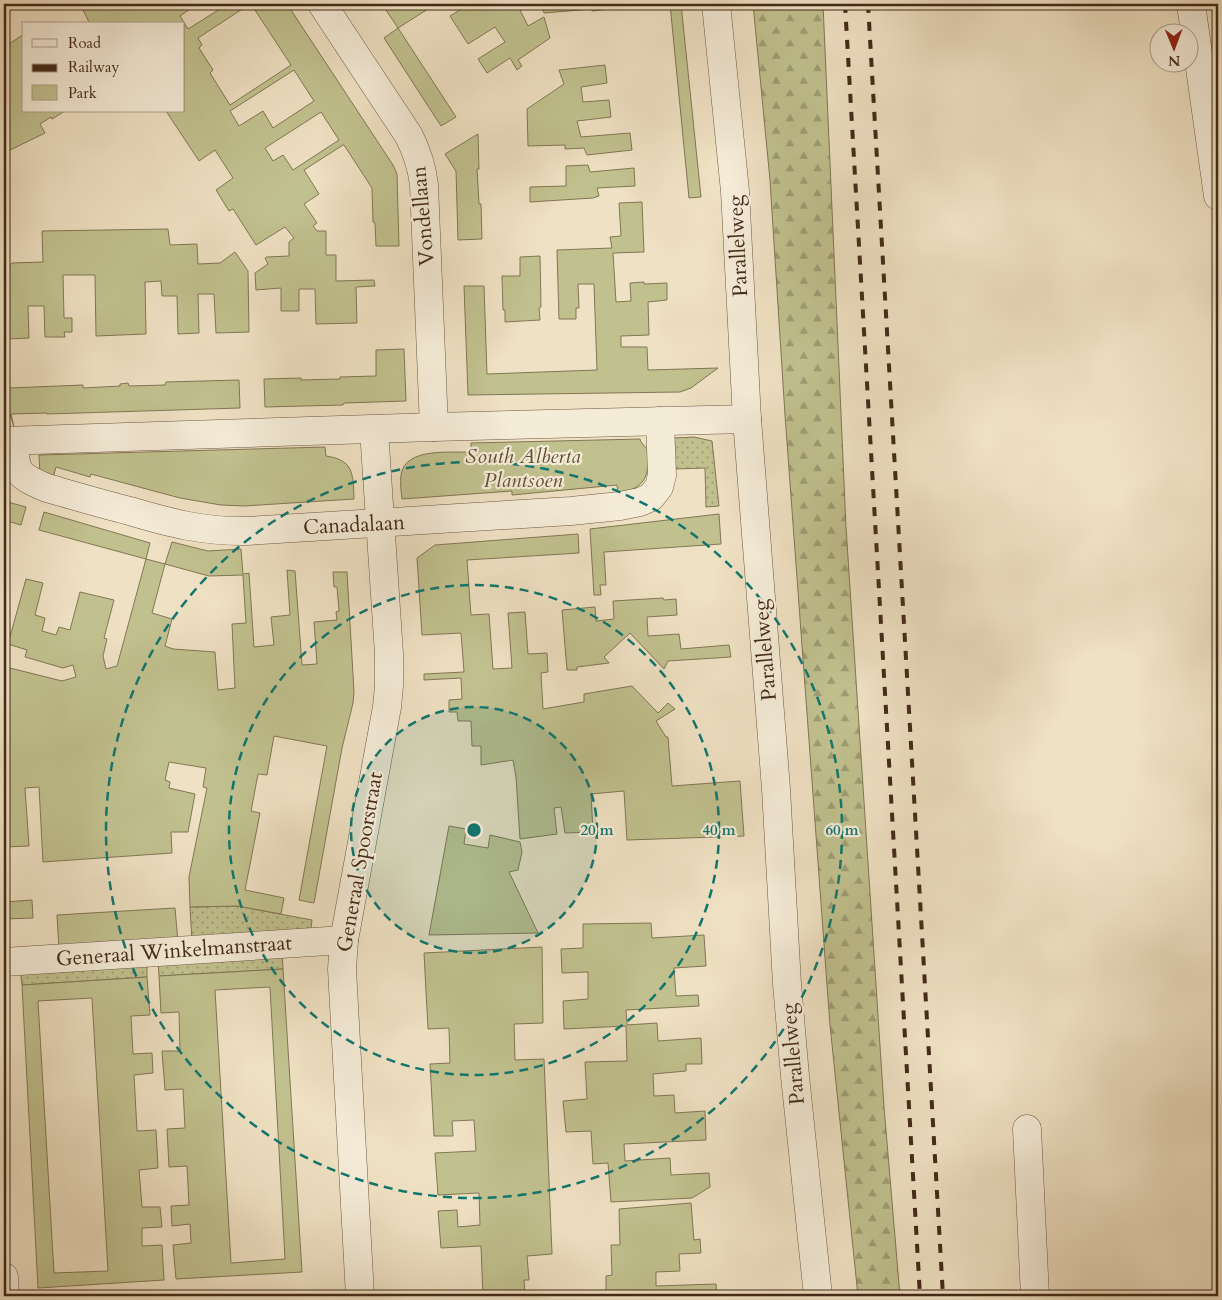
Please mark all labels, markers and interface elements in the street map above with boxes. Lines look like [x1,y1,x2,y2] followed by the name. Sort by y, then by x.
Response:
[22,22,185,112] legend
[1150,22,1200,72] north arrow
[68,33,101,53] text: Road
[1168,51,1180,70] text: N
[68,57,119,77] text: Railway
[68,83,97,103] text: Park
[404,165,442,267] street label: Vondellaan
[721,194,755,298] street label: Parallelweg
[465,442,581,495] park label: South Alberta Plantsoen
[302,508,406,542] street label: Canadalaan
[746,598,784,702] street label: Parallelweg
[330,769,390,954] street label: Generaal Spoorstraat
[580,820,614,840] text: 20 m
[702,820,736,840] text: 40 m
[825,820,859,840] text: 60 m
[465,821,483,839] centre of rings
[55,928,293,974] street label: Generaal Winkelmanstraat
[774,1002,812,1106] street label: Parallelweg

